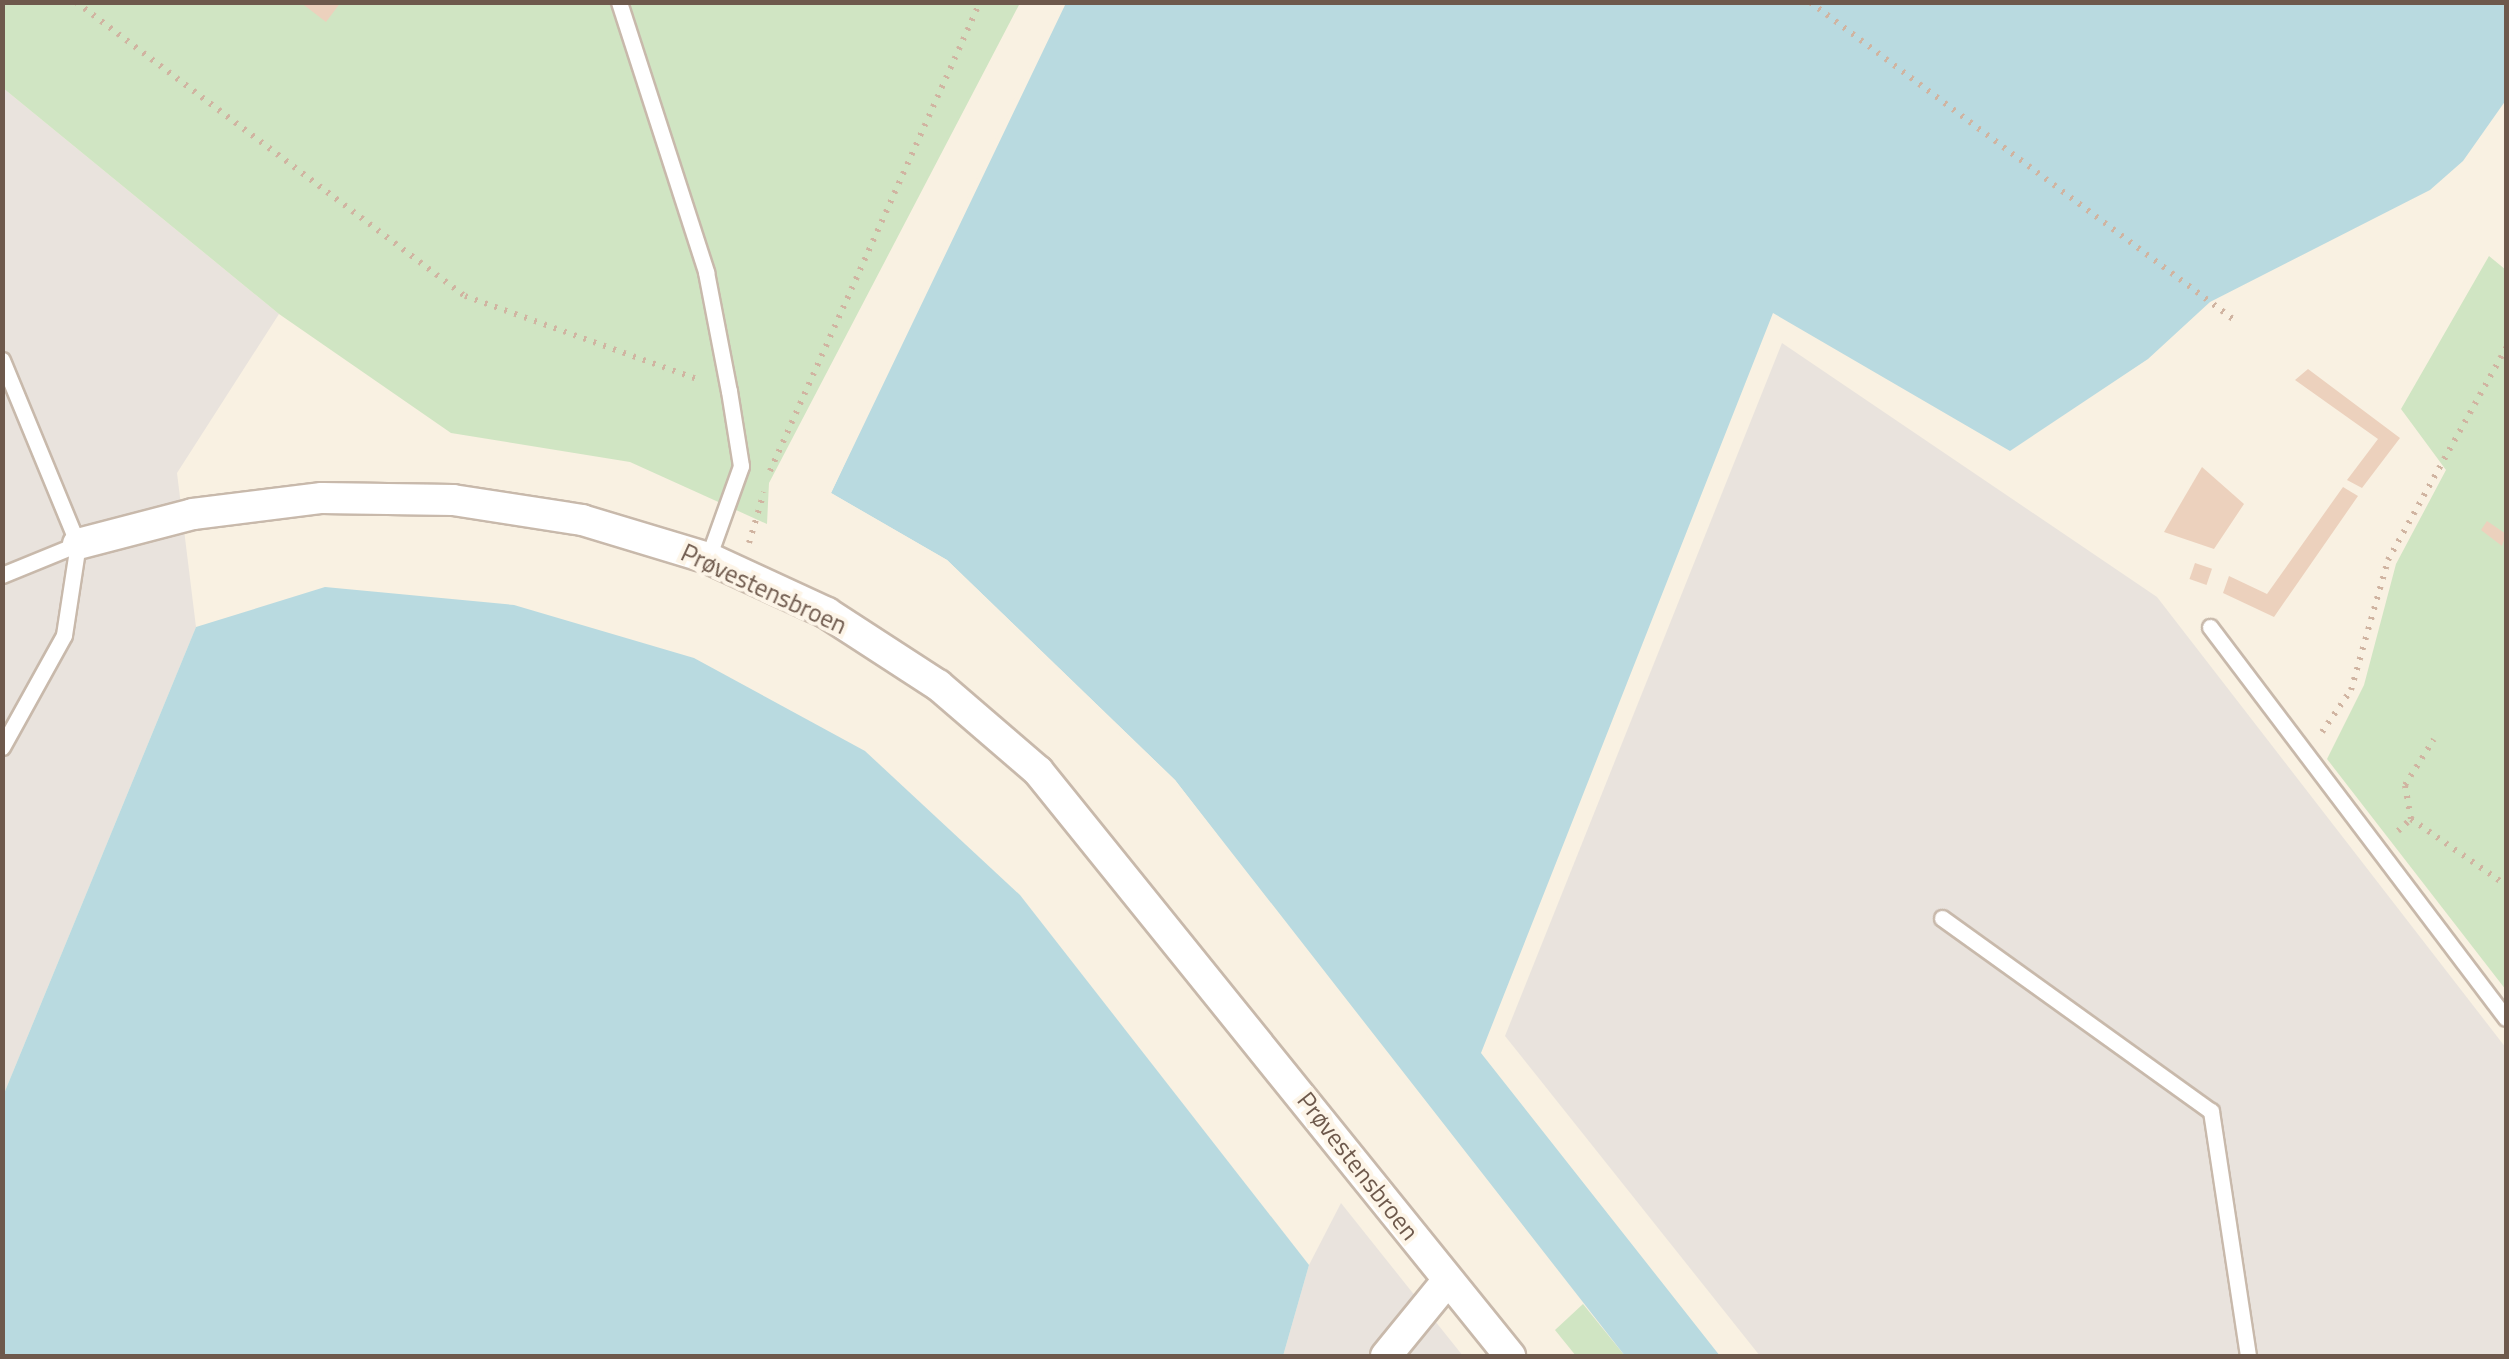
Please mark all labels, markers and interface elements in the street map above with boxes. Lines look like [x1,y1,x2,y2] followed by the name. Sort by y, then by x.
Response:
[676,537,852,641] street label: Prøvestensbroen
[1291,1086,1425,1246] street label: Prøvestensbroen

